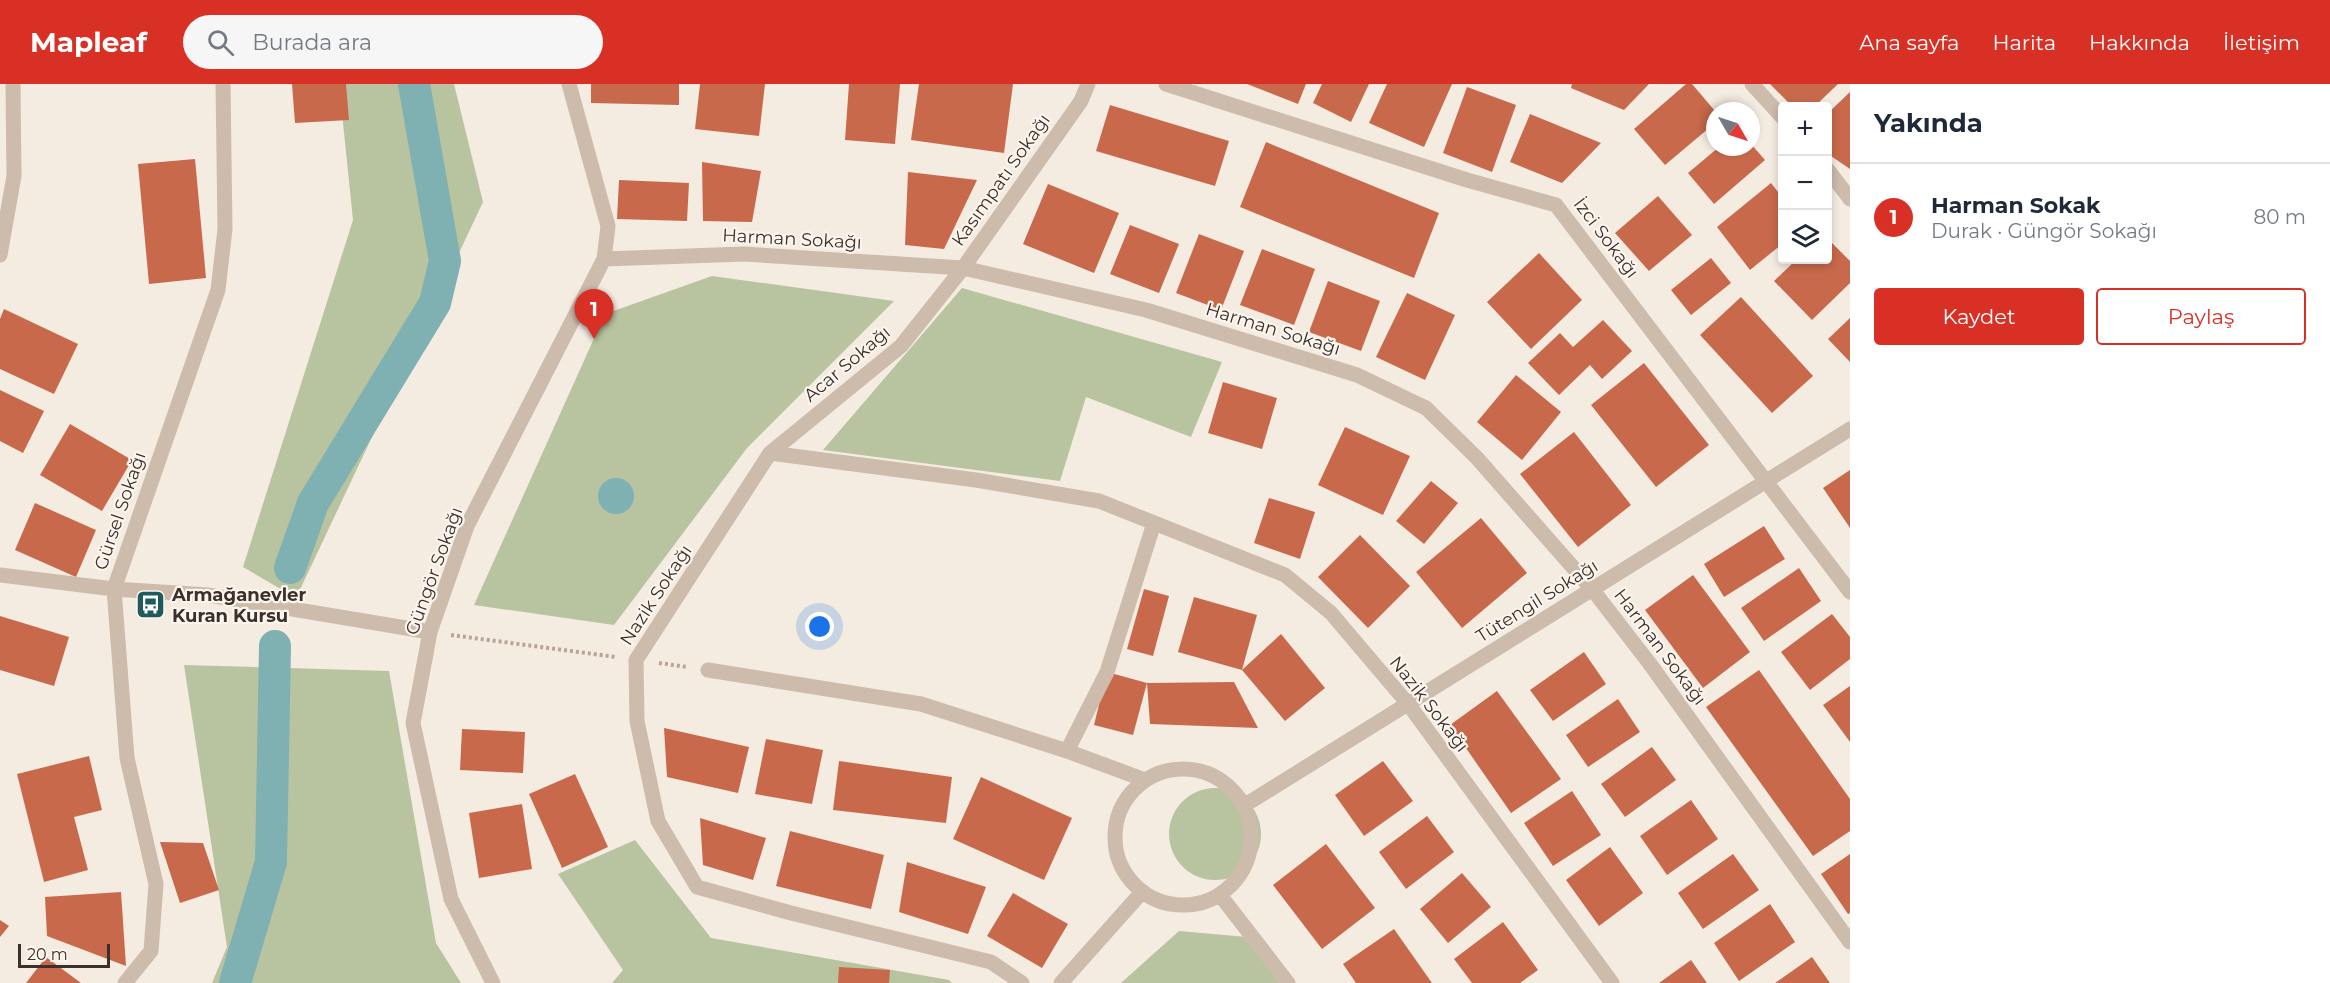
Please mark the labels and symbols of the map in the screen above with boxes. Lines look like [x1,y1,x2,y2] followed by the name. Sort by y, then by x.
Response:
[1706,102,1760,156] north arrow
[947,110,1055,250] street label: Kasımpatı Sokağı
[1569,194,1643,282] street label: İzci Sokağı
[722,224,862,254] street label: Harman Sokağı
[574,290,614,339] pin: 1
[1203,298,1343,360] street label: Harman Sokağı
[799,321,895,407] street label: Acar Sokağı
[90,449,150,573] street label: Gürsel Sokağı
[401,504,467,638] street label: Güngör Sokağı
[615,541,697,649] street label: Nazik Sokağı
[1472,555,1602,647] street label: Tütengil Sokağı
[171,584,306,627] place label: Armağanevler Kuran Kursu
[1609,585,1711,709] street label: Harman Sokağı
[135,589,167,621] bus stop icon: Armağanevler Kuran Kursu
[805,612,834,641] your location
[1385,652,1473,756] street label: Nazik Sokağı
[18,941,110,968] scale bar

